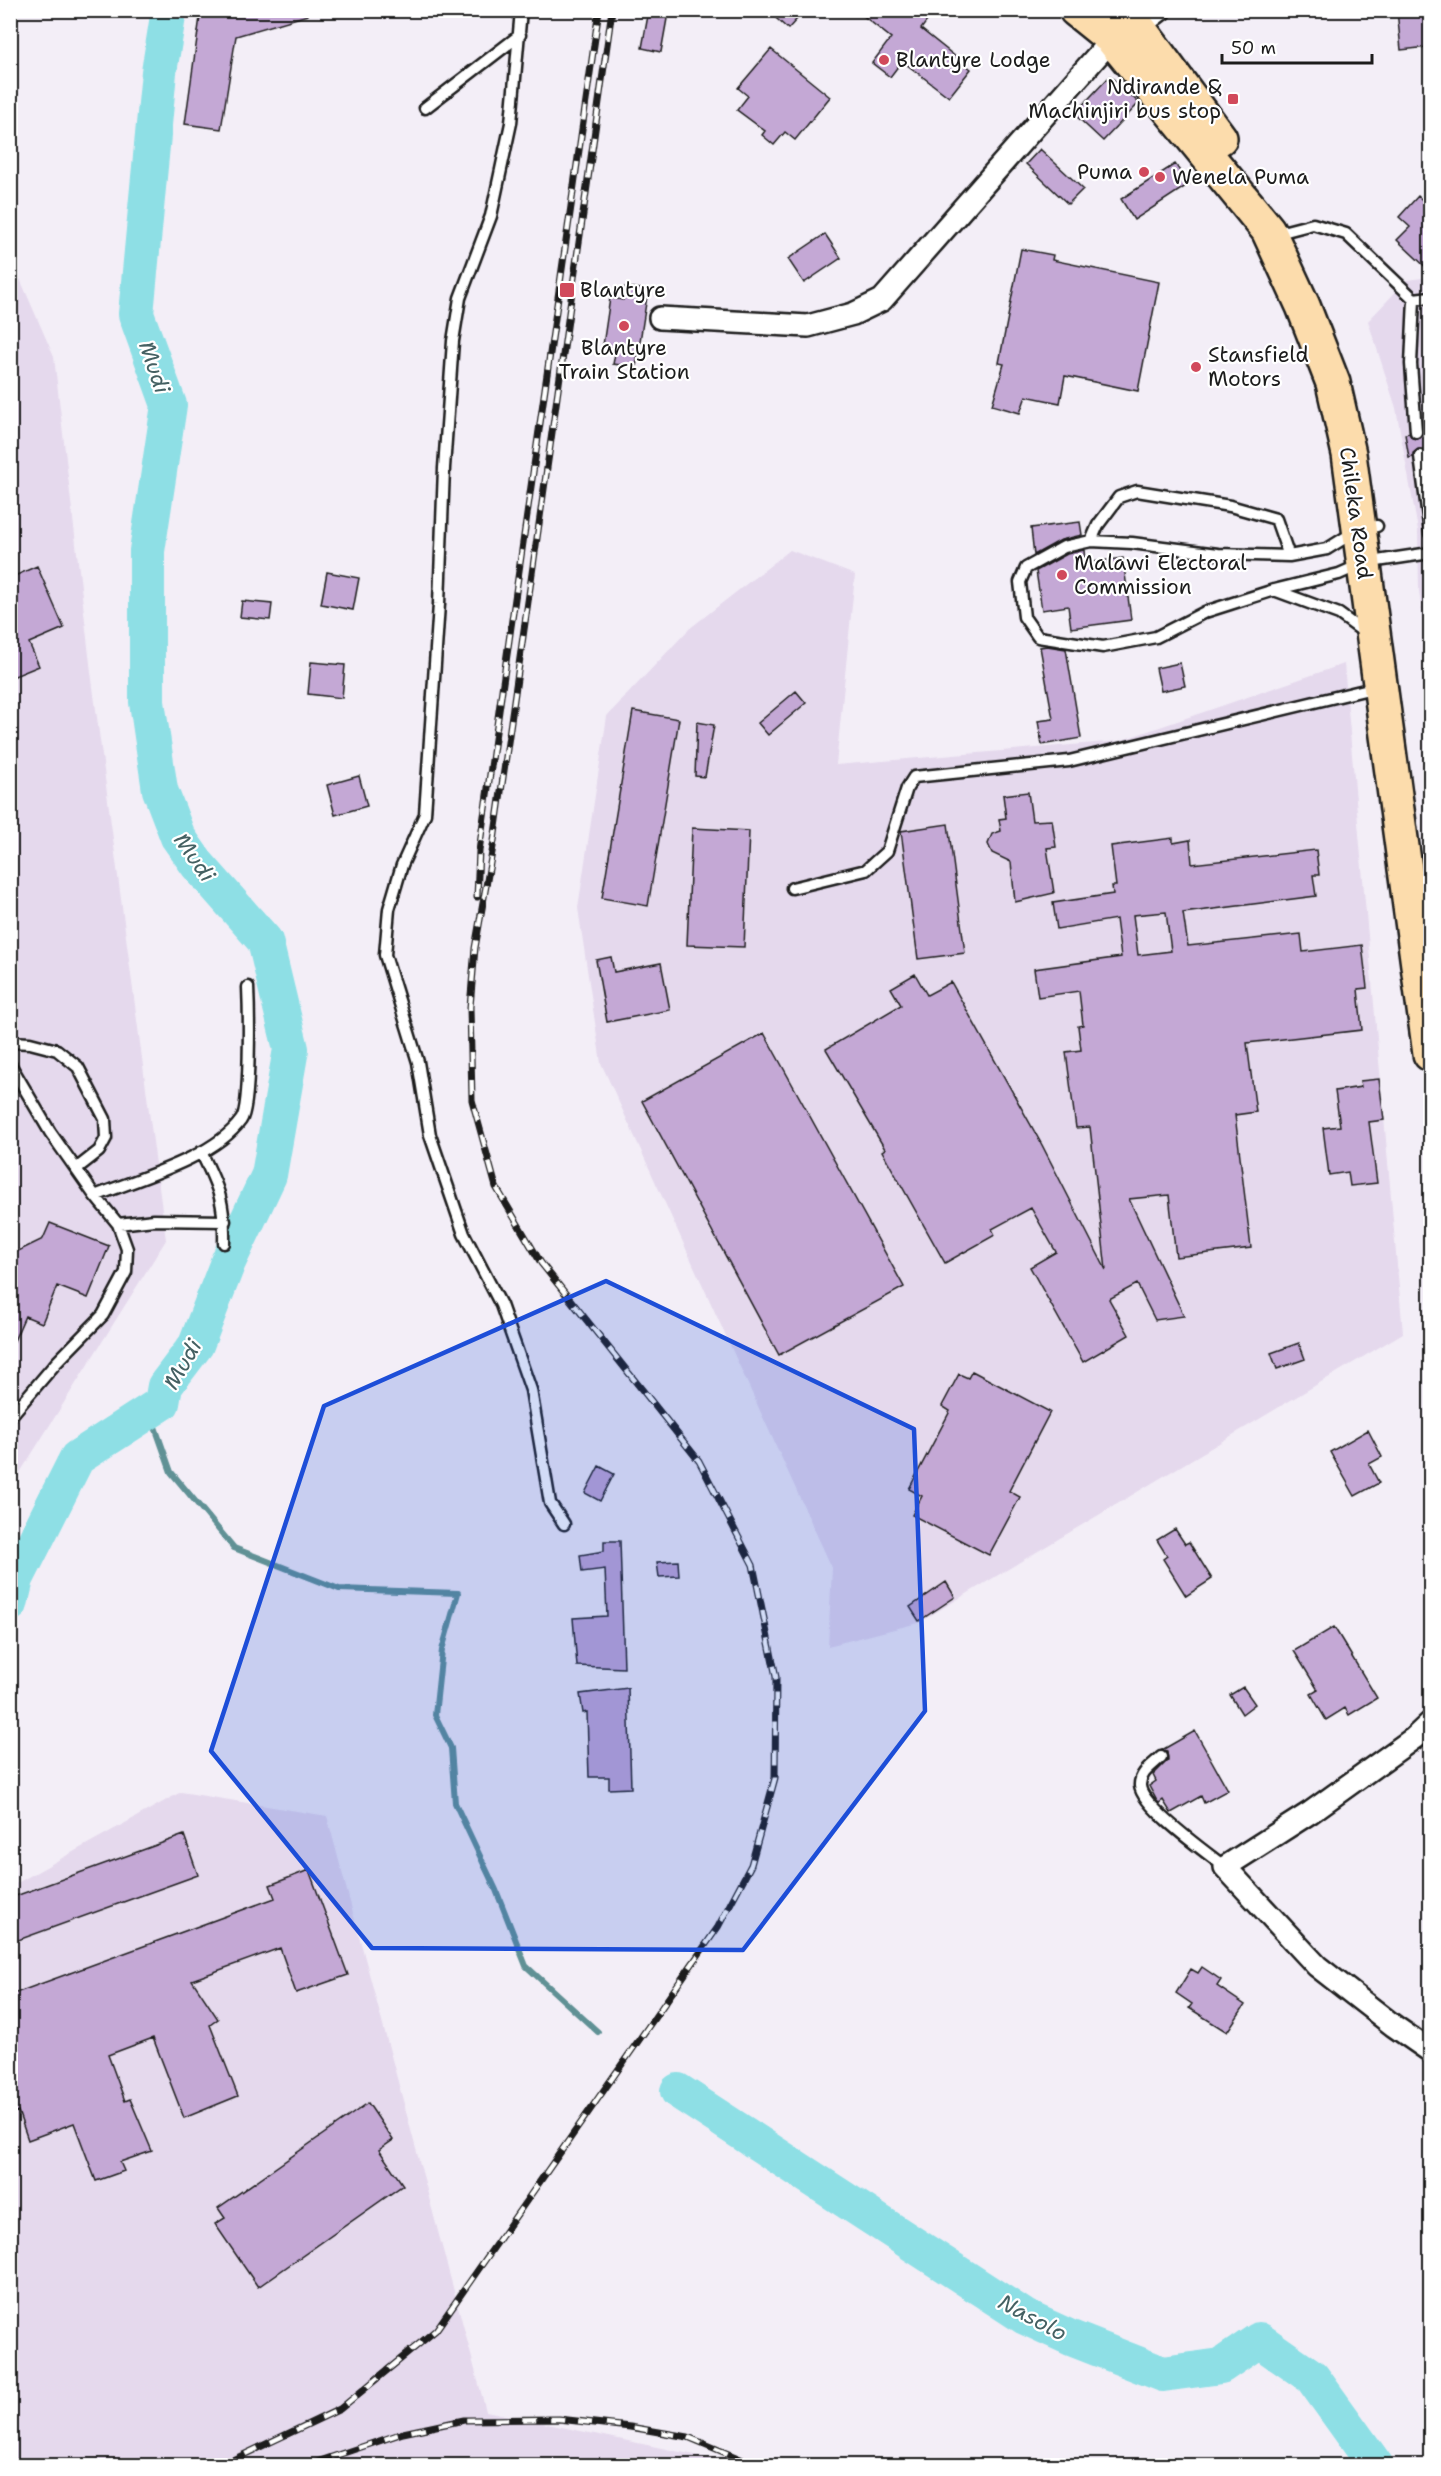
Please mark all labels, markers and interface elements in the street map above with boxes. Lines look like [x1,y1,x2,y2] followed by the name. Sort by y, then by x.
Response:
[1222,27,1372,65] scale bar
[1231,36,1276,60] text: 50 m
[896,46,1051,74] place label: Blantyre Lodge
[877,53,891,67] marker: Blantyre Lodge
[1028,73,1222,125] place label: Ndirande & Machinjiri bus stop
[1226,92,1240,106] marker: Ndirande & Machinjiri bus stop
[1077,158,1132,186] place label: Puma
[1172,163,1309,191] place label: Wenela Puma
[1137,165,1151,179] marker: Puma
[1153,170,1167,184] marker: Wenela Puma
[580,276,666,304] place label: Blantyre
[558,281,576,299] marker: Blantyre
[617,319,631,333] marker: Blantyre Train Station
[558,334,690,386] place label: Blantyre Train Station
[132,337,177,398] water label: Mudi
[1208,341,1309,393] place label: Stansfield Motors
[1189,360,1203,374] marker: Stansfield Motors
[1333,445,1379,581] street label: Chileka Road
[1074,549,1247,601] place label: Malawi Electoral Commission
[1055,568,1069,582] marker: Malawi Electoral Commission
[167,827,222,888] water label: Mudi
[156,1333,209,1395] water label: Mudi
[993,2287,1072,2348] water label: Nasolo

